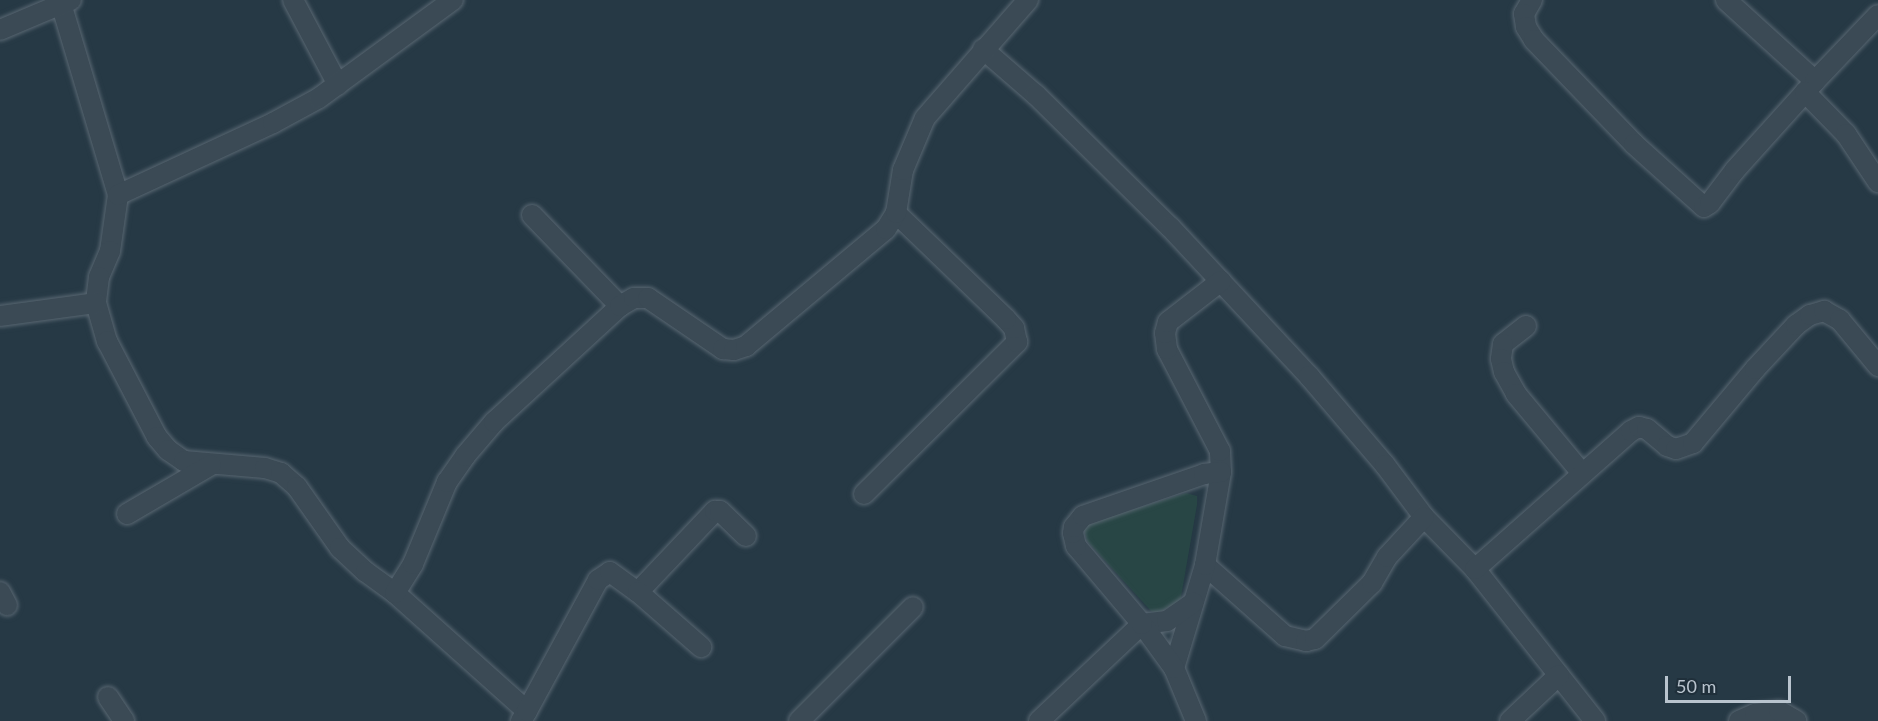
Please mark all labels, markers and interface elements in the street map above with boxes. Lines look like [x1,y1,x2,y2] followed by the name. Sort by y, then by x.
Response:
[1668,664,1794,702] scale bar
[1676,675,1716,697] text: 50 m

